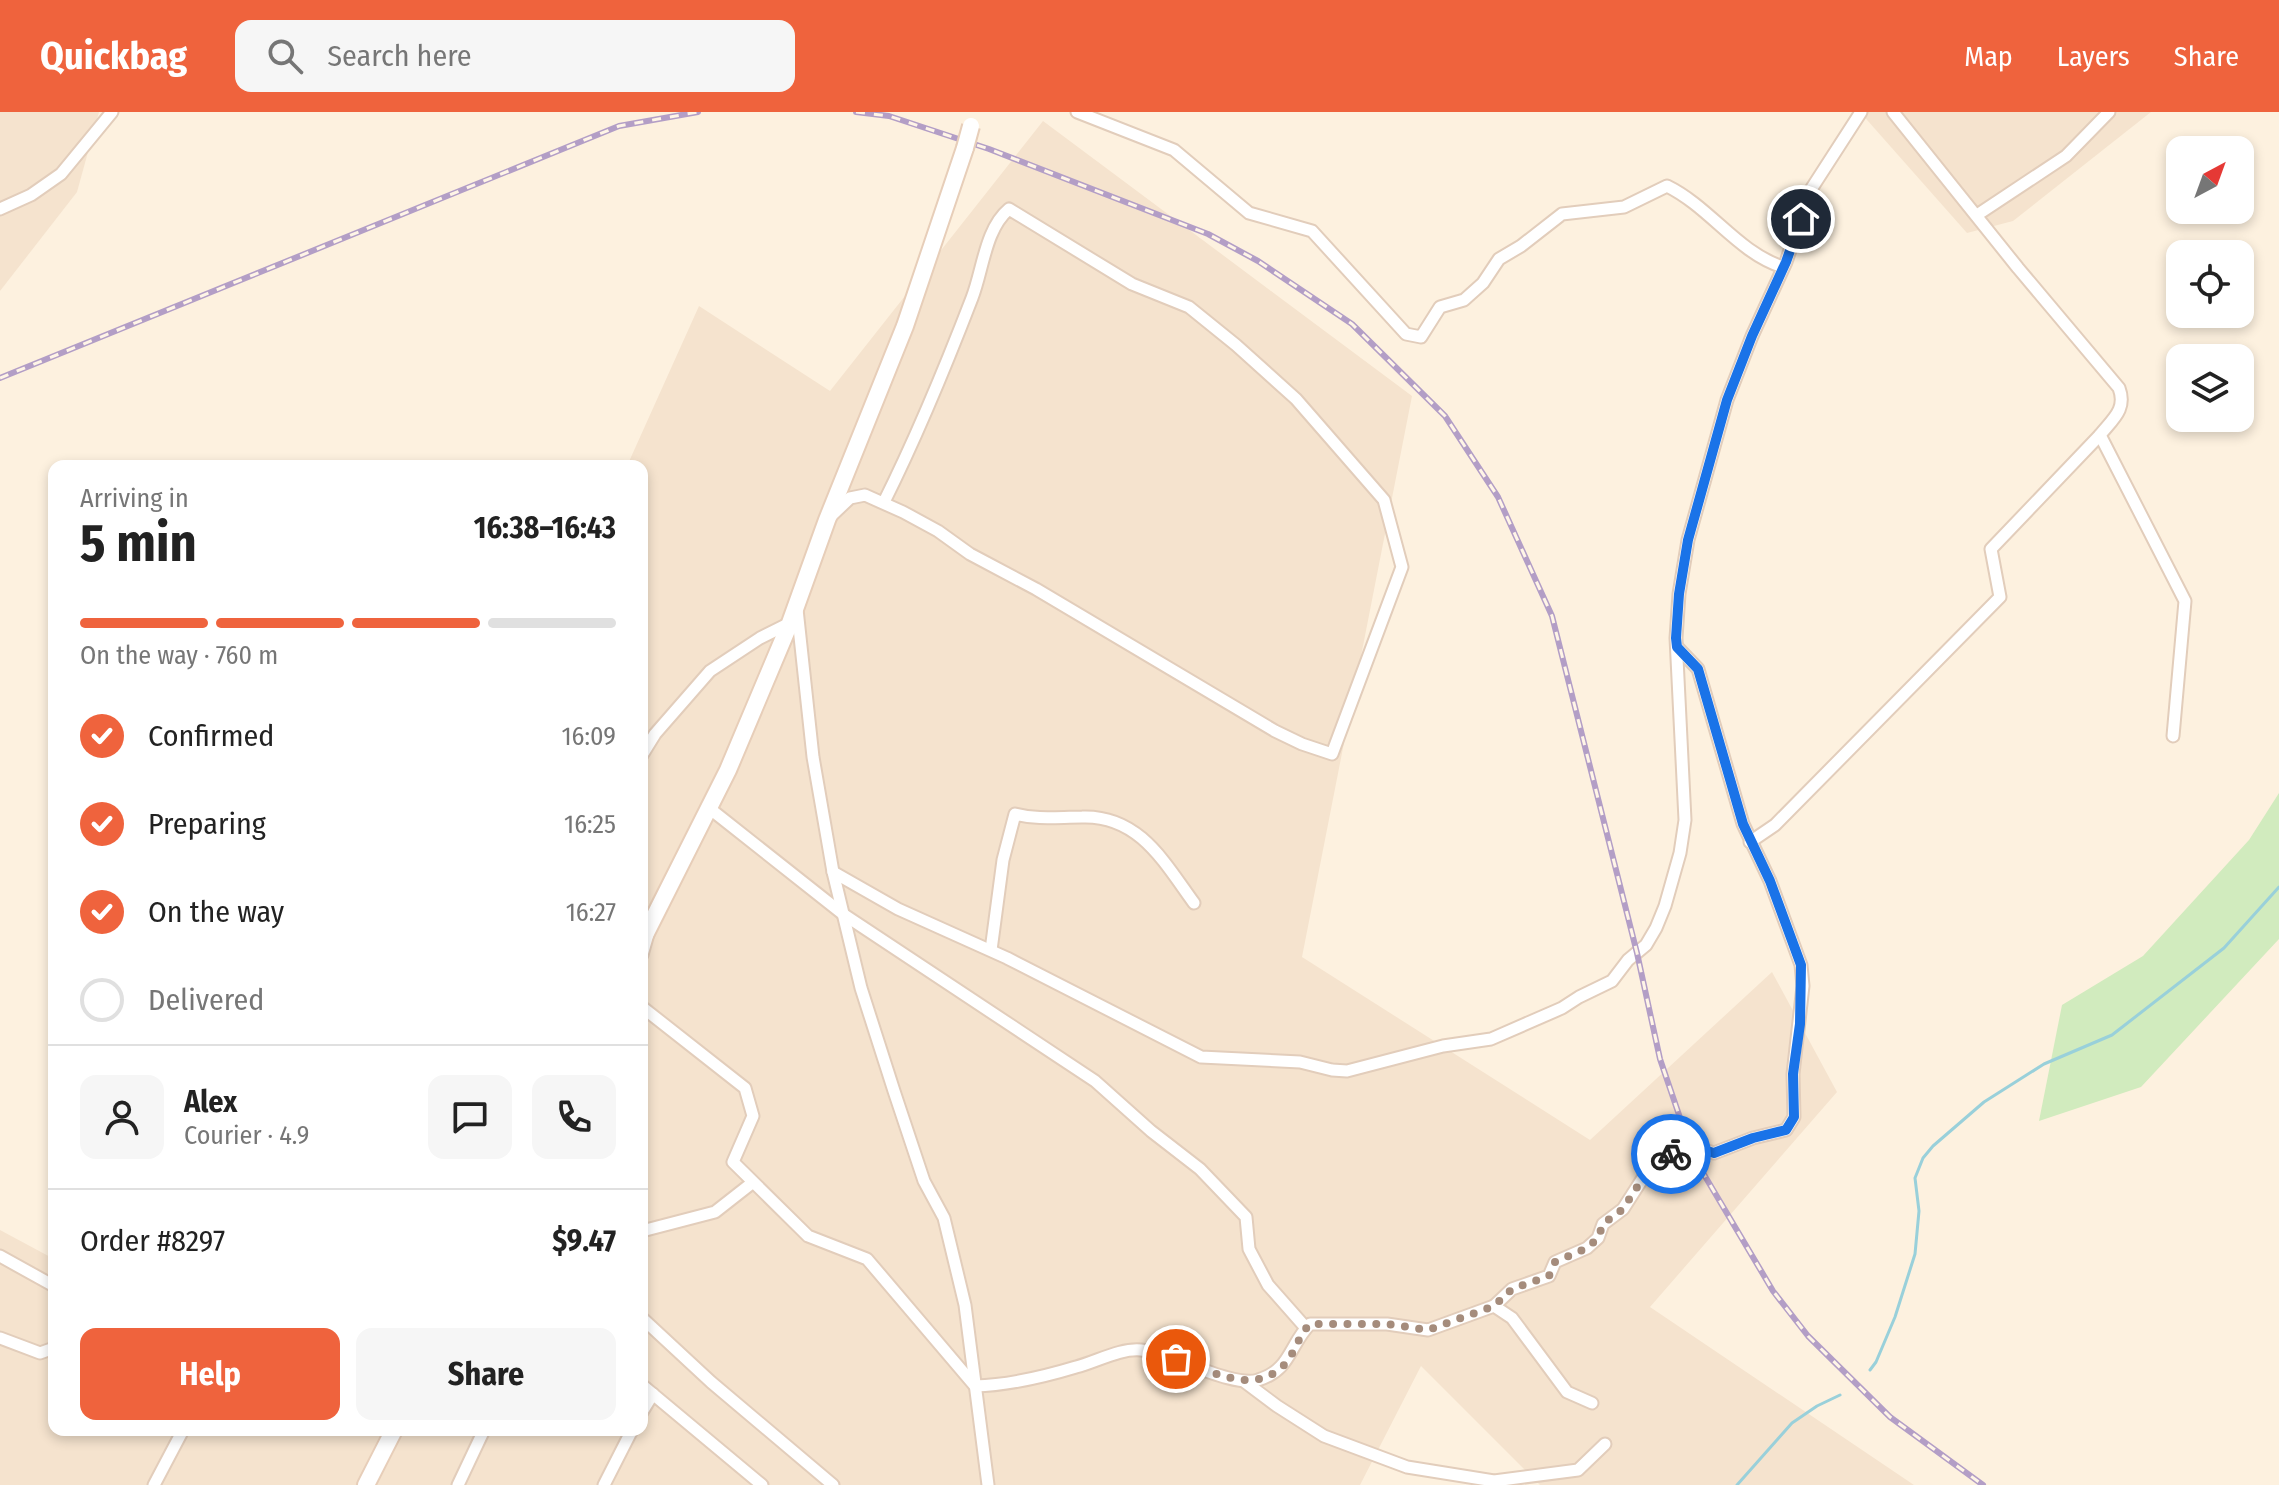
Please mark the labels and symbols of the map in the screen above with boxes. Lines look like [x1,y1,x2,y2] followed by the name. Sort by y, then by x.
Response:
[2166,136,2254,224] north arrow
[1767,185,1835,253] pin
[1631,1114,1711,1194] courier
[1142,1325,1210,1393] pin

